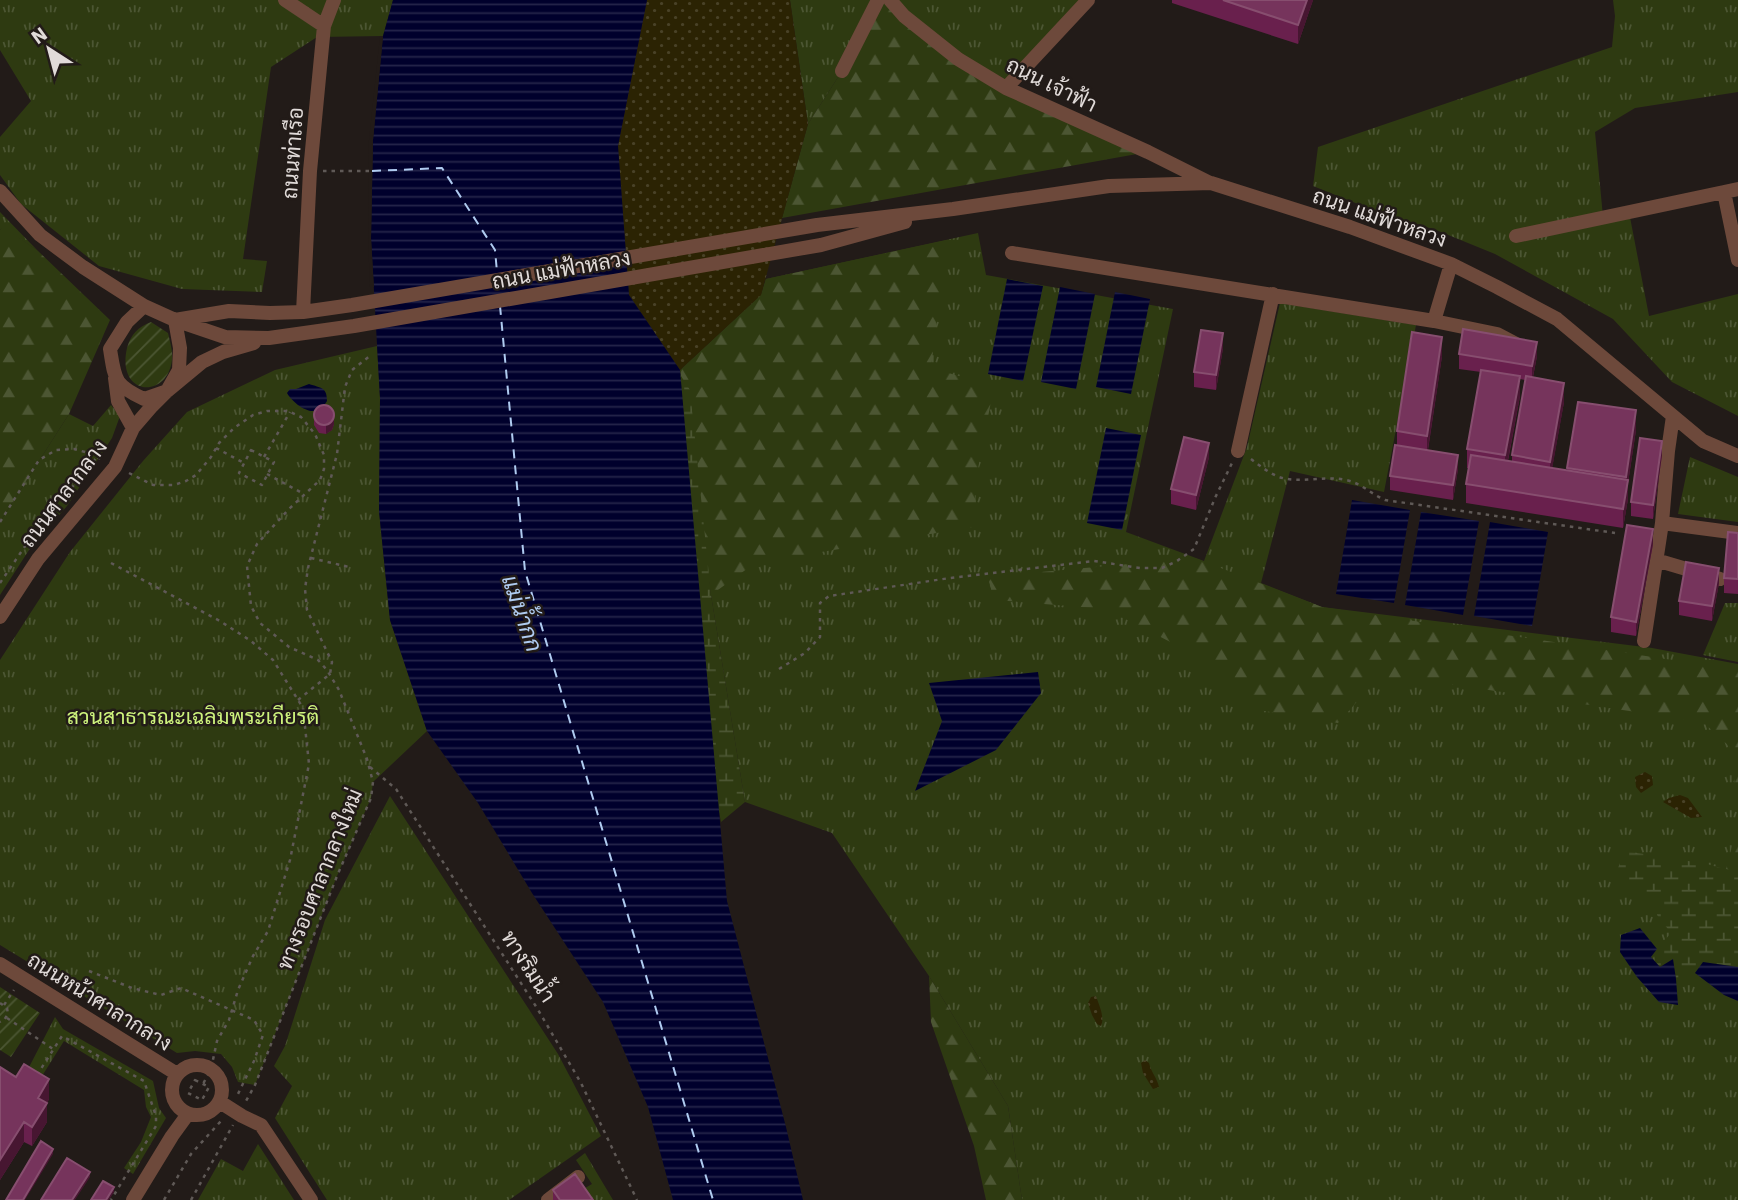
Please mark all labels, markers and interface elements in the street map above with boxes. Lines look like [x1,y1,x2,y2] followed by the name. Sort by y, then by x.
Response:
[14,14,84,84] north arrow
[26,21,52,49] text: N
[1002,50,1102,118] street label: ถนน เจ้าฟ้า
[275,106,309,200] street label: ถนนท่าเรือ
[1309,181,1451,253] street label: ถนน แม่ฟ้าหลวง
[490,243,632,295] street label: ถนน แม่ฟ้าหลวง
[13,433,113,553] street label: ถนนศาลากลาง
[496,569,554,656] water label: แม่น้ำกก
[67,702,319,730] park label: สวนสาธารณะเฉลิมพระเกียรติ
[270,784,368,974] street label: ทางรอบศาลากลางใหม่
[495,923,565,1007] street label: ทางริมน้ำ
[23,945,177,1057] street label: ถนนหน้าศาลากลาง

